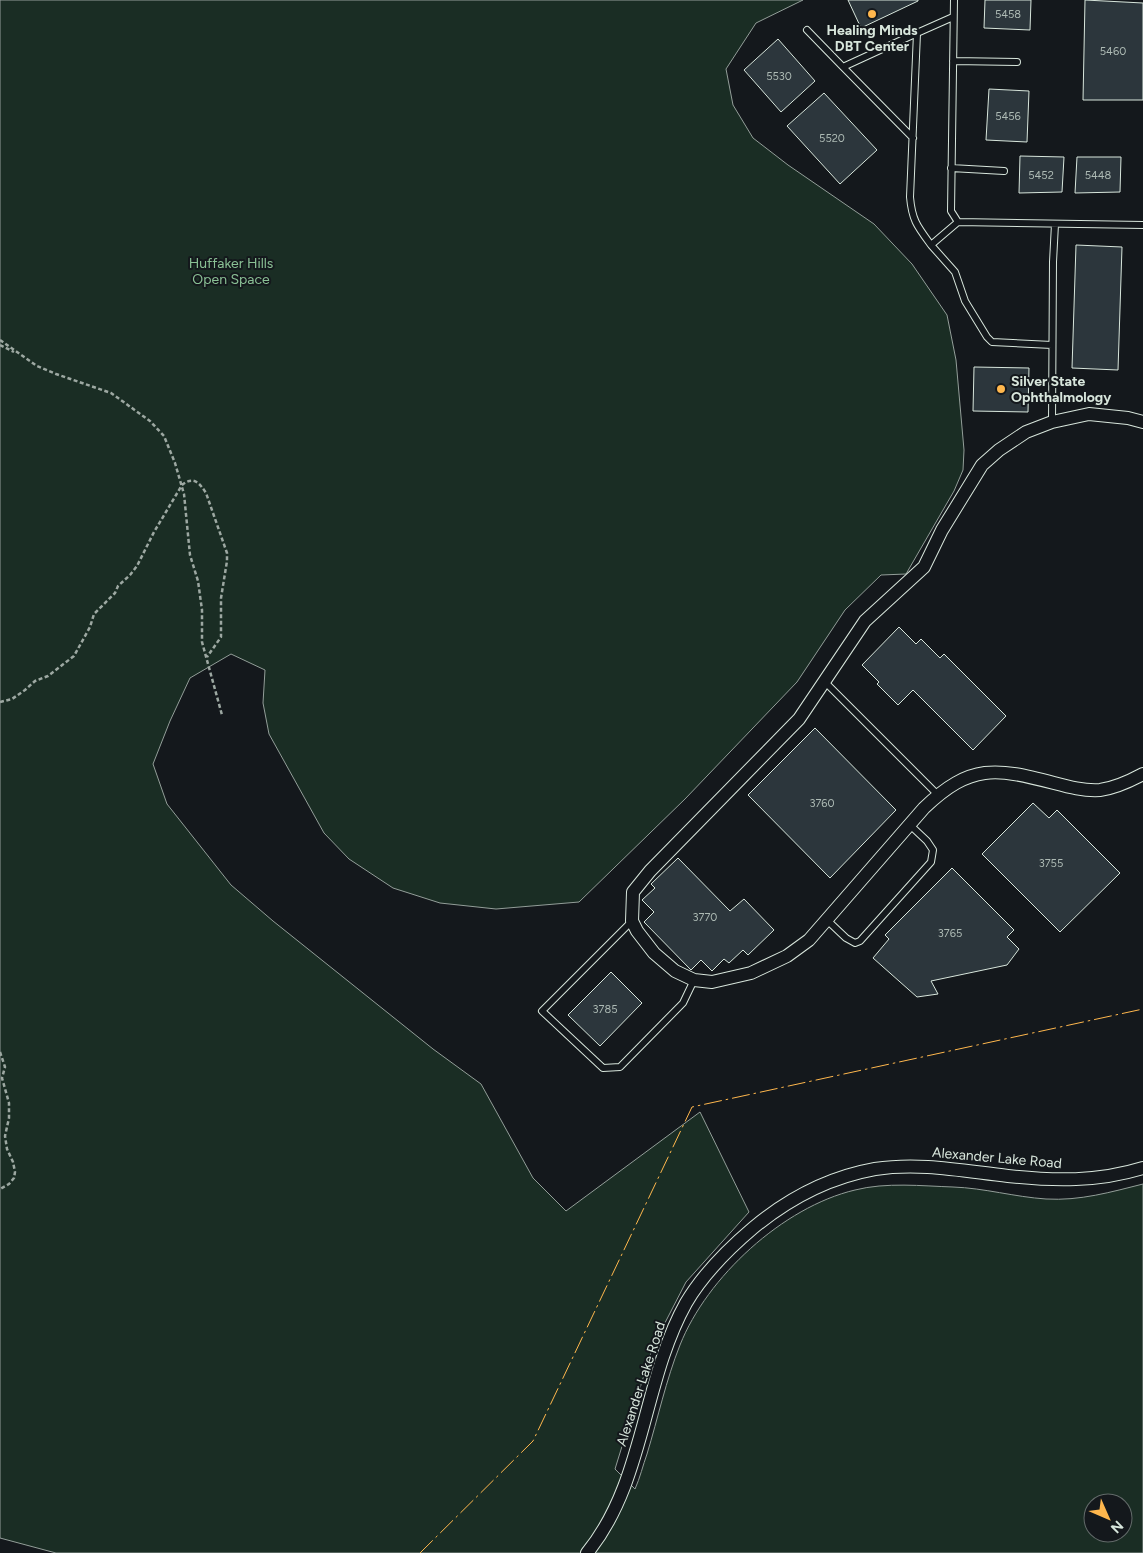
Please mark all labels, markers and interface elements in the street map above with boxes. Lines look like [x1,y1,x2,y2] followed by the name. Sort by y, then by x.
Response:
[866,8,878,20] marker: Healing Minds DBT Center
[995,8,1021,21] house number: 5458
[827,22,918,55] place label: Healing Minds DBT Center
[1100,45,1126,58] house number: 5460
[766,70,792,83] house number: 5530
[995,110,1021,123] house number: 5456
[819,132,845,145] house number: 5520
[1028,169,1054,182] house number: 5452
[1085,169,1112,182] house number: 5448
[189,255,273,288] park label: Huffaker Hills Open Space
[1011,373,1112,406] place label: Silver State Ophthalmology
[995,383,1007,395] marker: Silver State Ophthalmology
[809,797,835,810] house number: 3760
[1039,857,1063,870] house number: 3755
[693,911,717,924] house number: 3770
[938,927,962,940] house number: 3765
[593,1003,617,1016] house number: 3785
[931,1144,1063,1172] street label: Alexander Lake Road
[613,1320,669,1448] street label: Alexander Lake Road
[1083,1493,1133,1543] north arrow
[1107,1517,1127,1537] text: N

